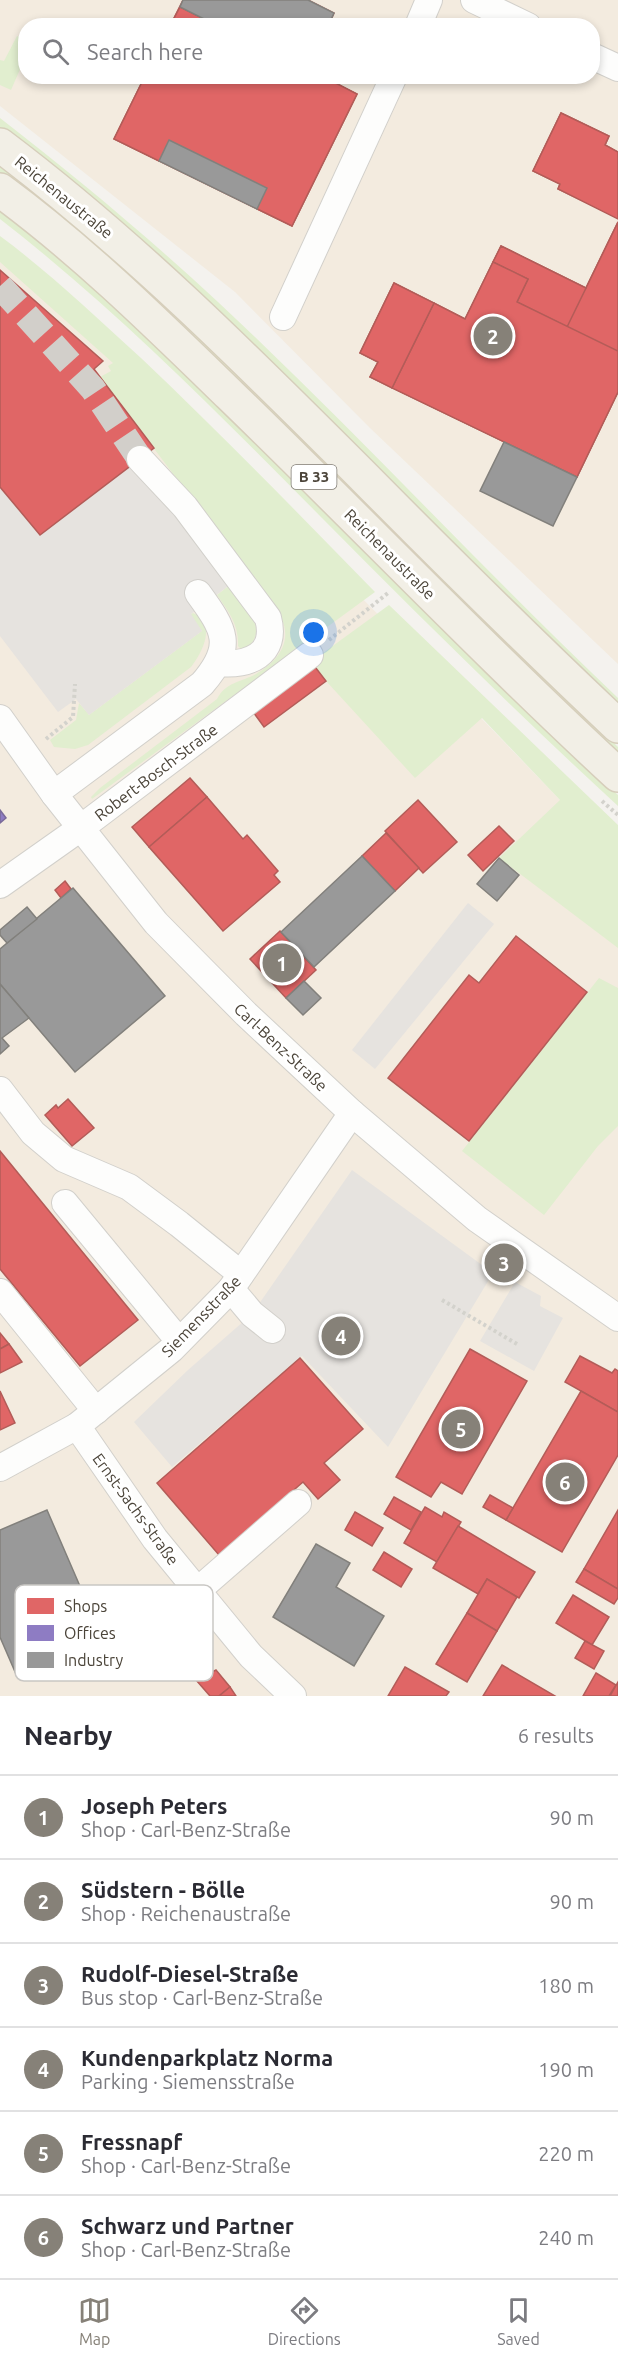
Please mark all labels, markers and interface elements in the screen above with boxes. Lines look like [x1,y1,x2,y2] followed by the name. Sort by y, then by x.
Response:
[18,18,600,84] search box
[39,35,72,68] icon: search
[87,39,203,64] text: Search here
[11,152,117,242] street label: Reichenaustraße
[474,314,512,358] pin: 2
[292,465,336,489] road number: B 33
[341,505,439,603] street label: Reichenaustraße
[299,618,328,647] your location
[91,720,221,824] street label: Robert-Bosch-Straße
[262,940,302,986] pin: 1
[231,999,331,1095] street label: Carl-Benz-Straße
[484,1240,524,1286] pin: 3
[158,1272,244,1360] street label: Siemensstraße
[322,1314,360,1358] pin: 4
[442,1406,480,1452] pin: 5
[89,1450,183,1568] street label: Ernst-Sachs-Straße
[546,1460,584,1504] pin: 6
[15,1585,213,1681] legend
[64,1597,107,1615] text: Shops
[64,1624,116,1642] text: Offices
[64,1651,123,1669] text: Industry
[24,1721,112,1750] text: Nearby
[518,1724,594,1747] text: 6 results
[81,1793,227,1818] text: Joseph Peters
[38,1806,49,1829] text: 1
[550,1806,594,1829] text: 90 m
[81,1818,291,1841] text: Shop · Carl-Benz-Straße
[81,1877,245,1902] text: Südstern - Bölle
[38,1890,49,1913] text: 2
[550,1890,594,1913] text: 90 m
[81,1902,291,1925] text: Shop · Reichenaustraße
[81,1961,299,1986] text: Rudolf-Diesel-Straße
[38,1974,49,1997] text: 3
[538,1974,594,1997] text: 180 m
[81,1986,323,2009] text: Bus stop · Carl-Benz-Straße
[81,2045,333,2070] text: Kundenparkplatz Norma
[38,2058,49,2081] text: 4
[538,2058,594,2081] text: 190 m
[81,2070,295,2093] text: Parking · Siemensstraße
[81,2129,182,2154] text: Fressnapf
[38,2142,49,2165] text: 5
[538,2142,594,2165] text: 220 m
[81,2154,291,2177] text: Shop · Carl-Benz-Straße
[81,2213,294,2238] text: Schwarz und Partner
[38,2226,49,2249] text: 6
[538,2226,594,2249] text: 240 m
[81,2238,291,2261] text: Shop · Carl-Benz-Straße
[78,2294,111,2348] tab: Map
[268,2294,341,2348] tab: Directions
[497,2294,540,2348] tab: Saved

